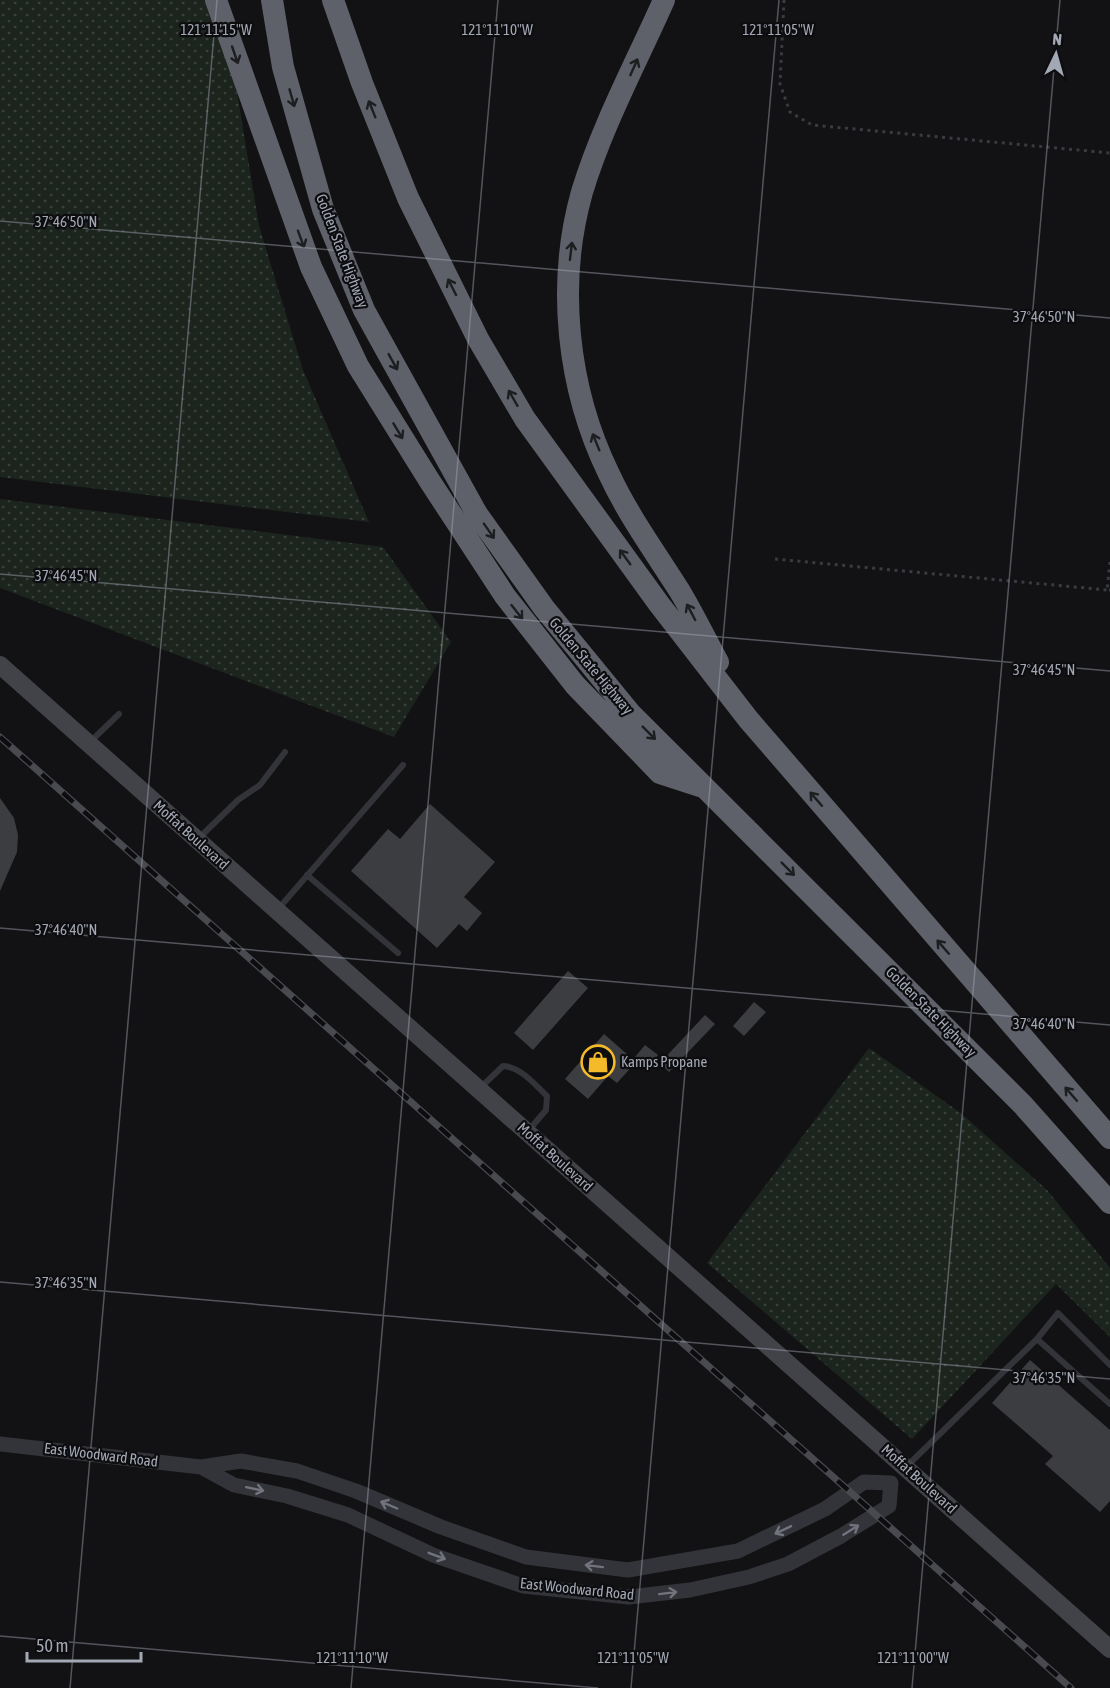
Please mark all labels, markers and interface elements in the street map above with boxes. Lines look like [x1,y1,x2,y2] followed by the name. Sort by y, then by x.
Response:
[180,21,252,38] text: 121°11'15"W
[461,21,533,38] text: 121°11'10"W
[742,21,814,38] text: 121°11'05"W
[1026,24,1086,84] north arrow
[1052,30,1063,48] text: N
[230,45,241,64] one-way arrow
[628,59,640,77] one-way arrow
[287,89,298,108] one-way arrow
[366,101,377,119] one-way arrow
[313,191,372,310] street label: Golden State Highway
[35,213,97,230] text: 37°46'50"N
[296,229,307,248] one-way arrow
[566,242,577,261] one-way arrow
[446,278,458,296] one-way arrow
[1013,308,1075,325] text: 37°46'50"N
[387,353,399,370] one-way arrow
[506,390,518,407] one-way arrow
[393,422,405,439] one-way arrow
[590,433,601,452] one-way arrow
[483,522,495,538] one-way arrow
[619,549,631,565] one-way arrow
[35,567,97,584] text: 37°46'45"N
[510,603,523,619] one-way arrow
[685,604,697,621] one-way arrow
[546,614,637,717] street label: Golden State Highway
[1013,661,1075,678] text: 37°46'45"N
[642,725,657,740] one-way arrow
[810,791,823,807] one-way arrow
[150,797,232,873] street label: Moffat Boulevard
[781,862,796,877] one-way arrow
[35,921,97,938] text: 37°46'40"N
[936,940,950,955] one-way arrow
[883,963,980,1060] street label: Golden State Highway
[1013,1015,1075,1032] text: 37°46'40"N
[580,1044,616,1080] shop icon: Kamps Propane
[621,1053,707,1070] place label: Kamps Propane
[1064,1086,1078,1101] one-way arrow
[514,1119,596,1195] street label: Moffat Boulevard
[35,1274,97,1291] text: 37°46'35"N
[1013,1369,1075,1386] text: 37°46'35"N
[43,1439,159,1470] street label: East Woodward Road
[878,1441,960,1517] street label: Moffat Boulevard
[245,1484,264,1496] one-way arrow
[380,1499,398,1510] one-way arrow
[842,1523,859,1535] one-way arrow
[774,1525,792,1537] one-way arrow
[428,1551,446,1562] one-way arrow
[585,1560,605,1571] one-way arrow
[519,1574,635,1603] street label: East Woodward Road
[658,1587,678,1598] one-way arrow
[27,1625,141,1663] scale bar
[36,1635,68,1656] text: 50 m
[316,1649,388,1666] text: 121°11'10"W
[597,1649,669,1666] text: 121°11'05"W
[877,1649,949,1666] text: 121°11'00"W

